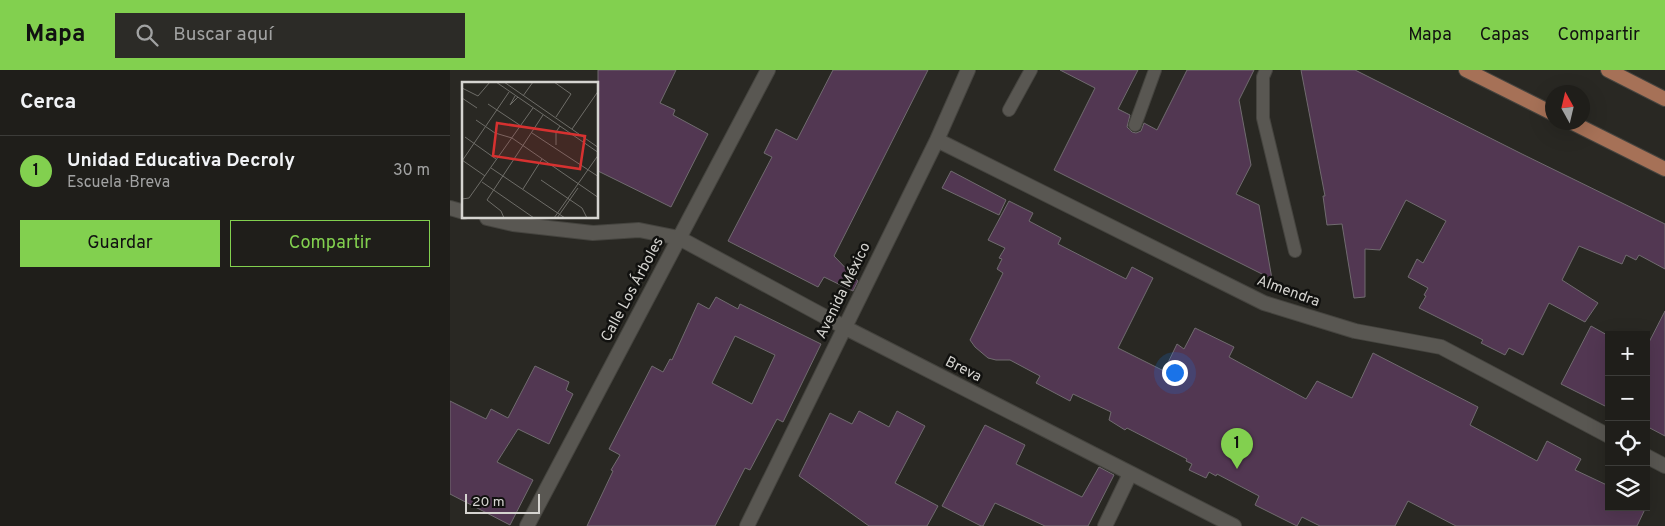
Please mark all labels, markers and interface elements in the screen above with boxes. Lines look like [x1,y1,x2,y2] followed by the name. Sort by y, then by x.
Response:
[115,13,465,58] search box
[25,20,85,50] text: Mapa
[133,21,161,49] icon: search
[173,23,273,47] text: Buscar aquí
[1408,24,1452,47] text: Mapa
[1480,24,1529,47] text: Capas
[1557,24,1640,47] text: Compartir
[462,82,599,219] inset map
[1545,85,1590,130] north arrow
[20,89,76,116] text: Cerca
[67,149,295,173] text: Unidad Educativa Decroly
[33,161,39,181] text: 1
[393,161,430,181] text: 30 m
[67,173,170,193] text: Escuela · Breva
[20,220,220,267] button: Guardar
[230,220,430,267] button: Compartir
[597,234,668,345] street label: Calle Los Árboles
[812,240,876,342] street label: Avenida México
[1254,272,1322,312] street label: Almendra
[1605,331,1650,511] map controls
[1605,331,1650,376] button: +
[942,353,984,387] street label: Breva
[1162,360,1188,386] your location
[1605,376,1650,421] button: −
[1605,421,1650,466] button: locate
[1221,428,1253,469] pin: 1
[1605,466,1650,511] button: layers
[465,491,540,514] scale bar
[472,494,505,511] text: 20 m

